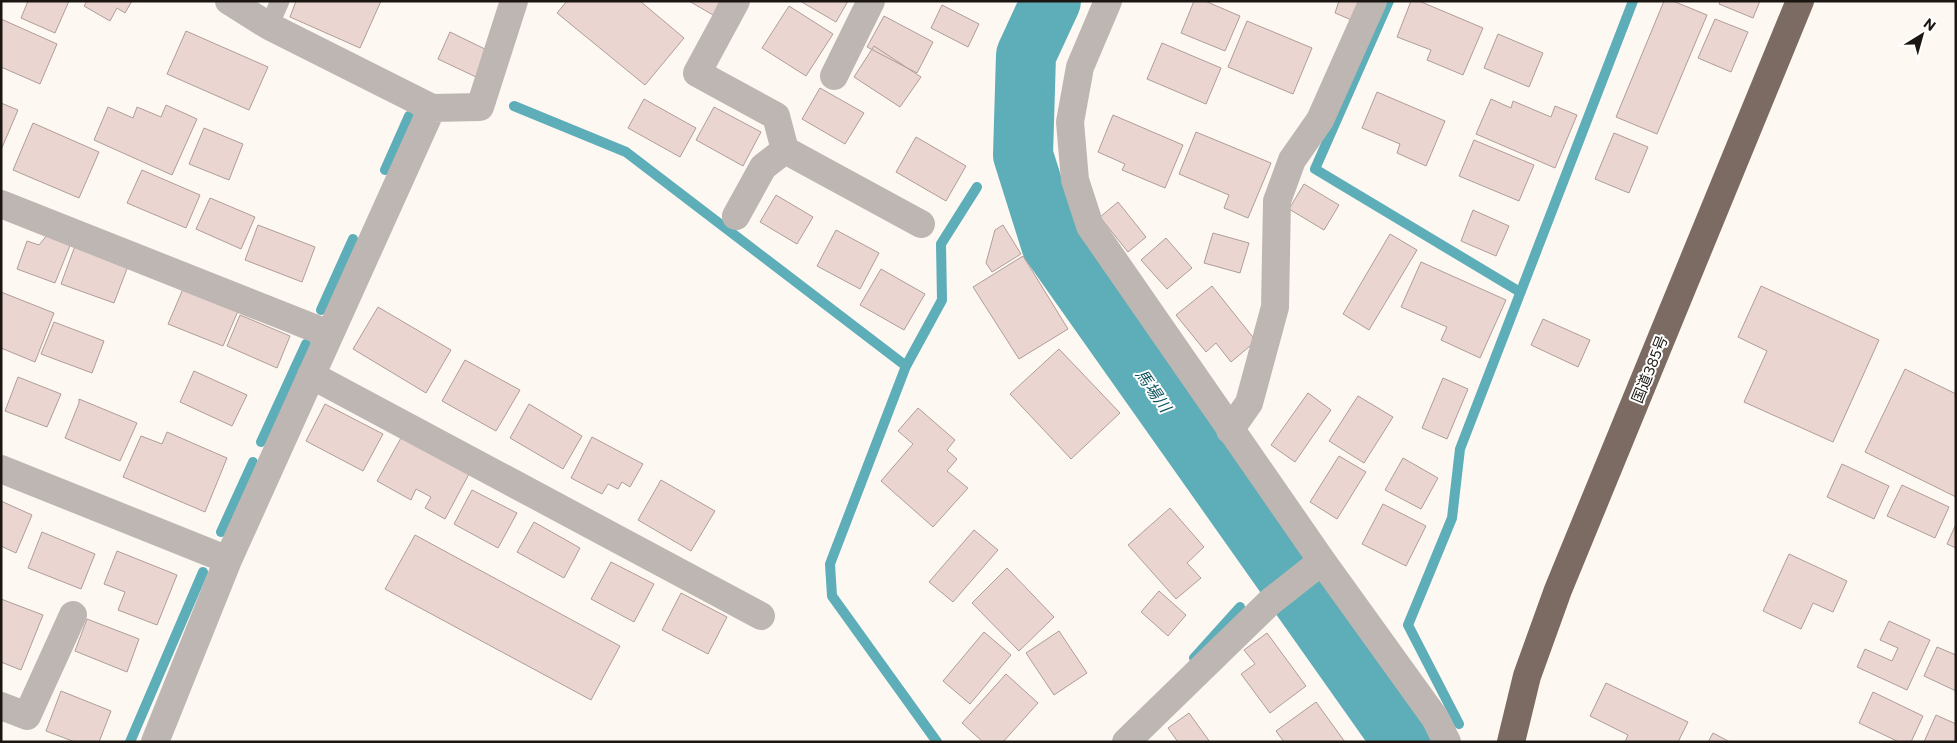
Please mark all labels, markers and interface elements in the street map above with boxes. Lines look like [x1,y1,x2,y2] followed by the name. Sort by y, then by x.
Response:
[1897,10,1947,60] north arrow
[1921,14,1939,34] text: N
[1627,333,1671,405] street label: 国道385号
[1132,365,1177,417] water label: 馬場川

